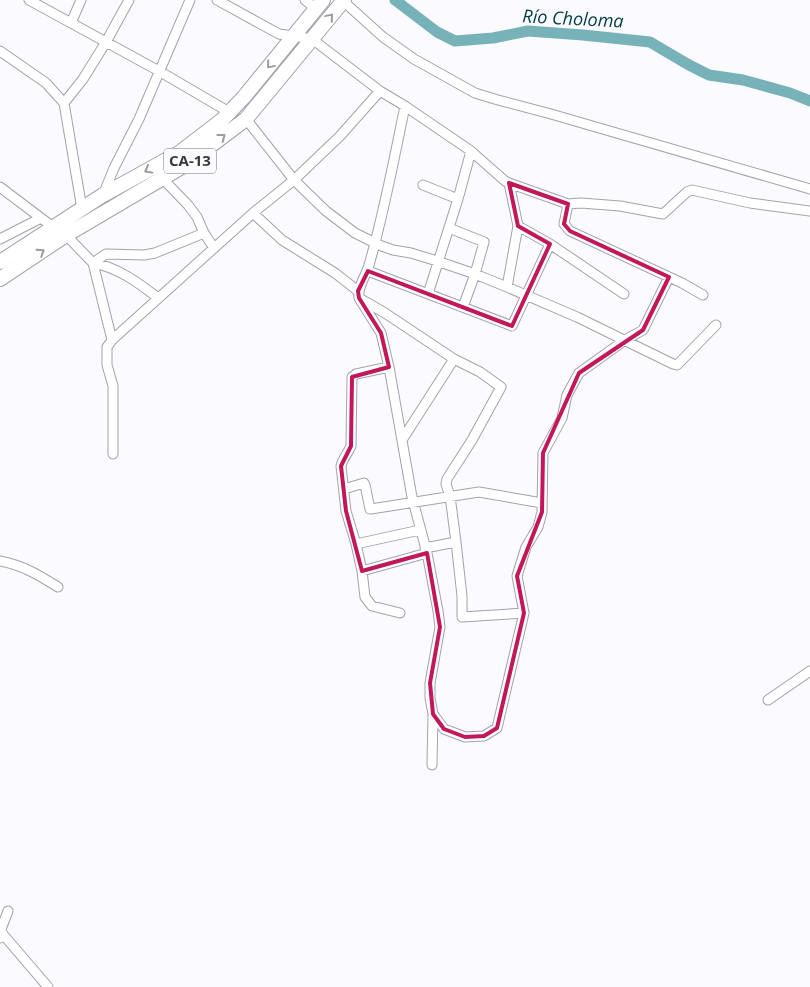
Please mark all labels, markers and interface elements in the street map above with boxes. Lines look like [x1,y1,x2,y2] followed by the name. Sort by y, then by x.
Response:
[522,3,624,33] water label: Río Choloma
[325,14,333,23] one-way arrow
[268,59,276,68] one-way arrow
[216,135,225,143] one-way arrow
[164,148,216,174] road number: CA-13
[144,164,153,174] one-way arrow
[35,249,44,258] one-way arrow

